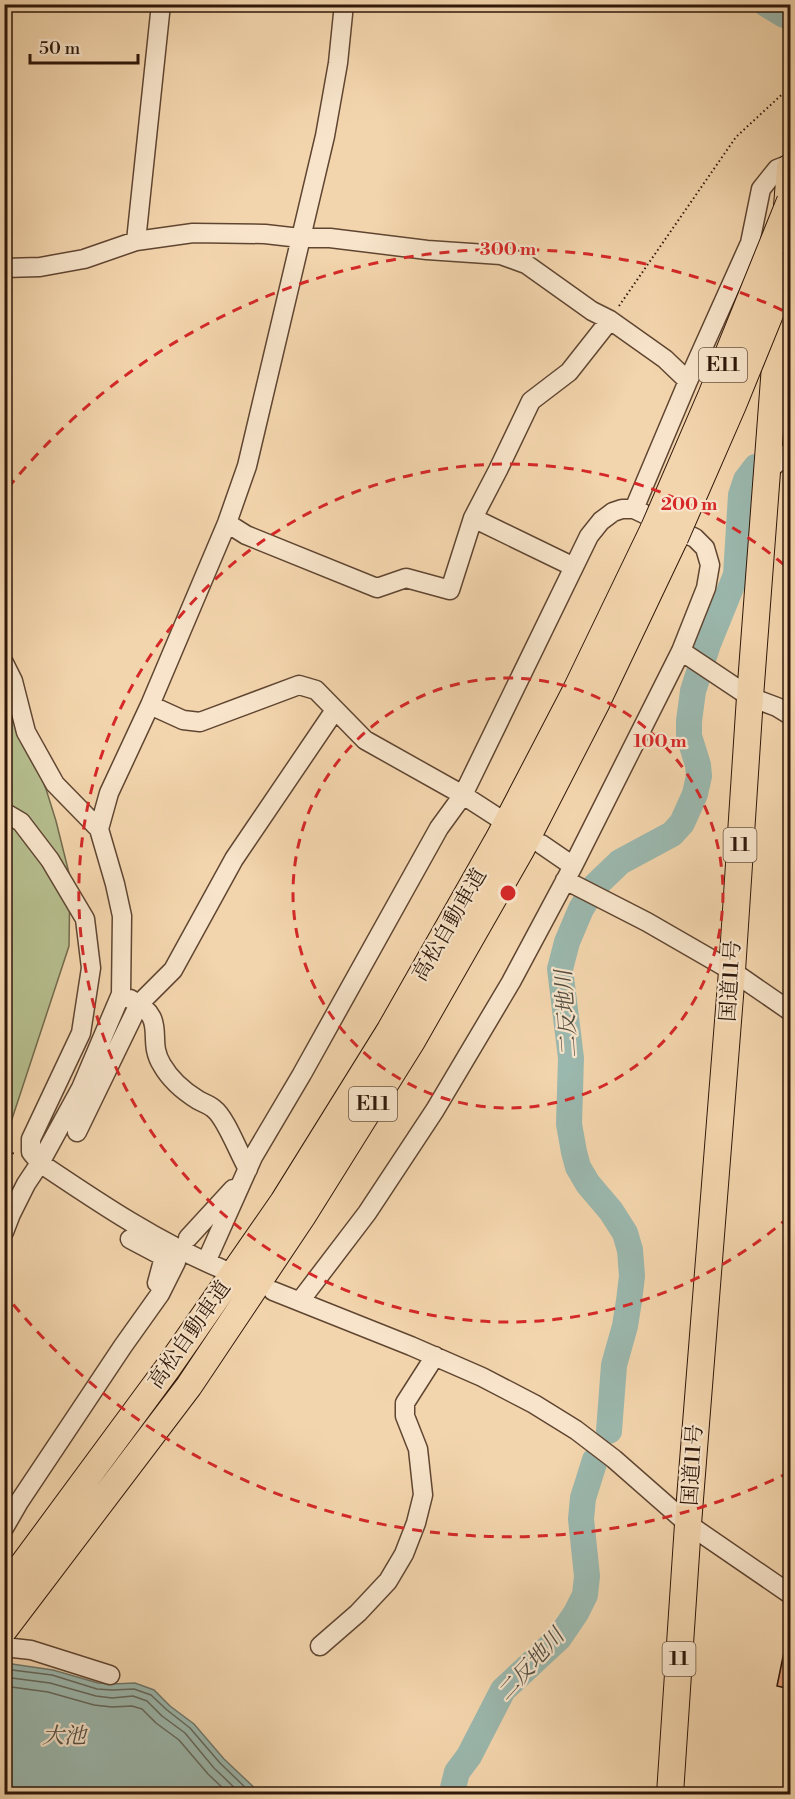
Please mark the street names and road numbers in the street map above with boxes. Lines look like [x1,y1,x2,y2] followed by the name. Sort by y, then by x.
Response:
[699,348,747,382] road number: E11
[724,828,756,862] road number: 11
[407,864,493,986] street label: 高松自動車道
[715,939,747,1023] street label: 国道11号
[349,1087,397,1121] road number: E11
[143,1276,237,1394] street label: 高松自動車道
[677,1423,709,1507] street label: 国道11号
[662,1642,696,1676] road number: 11

